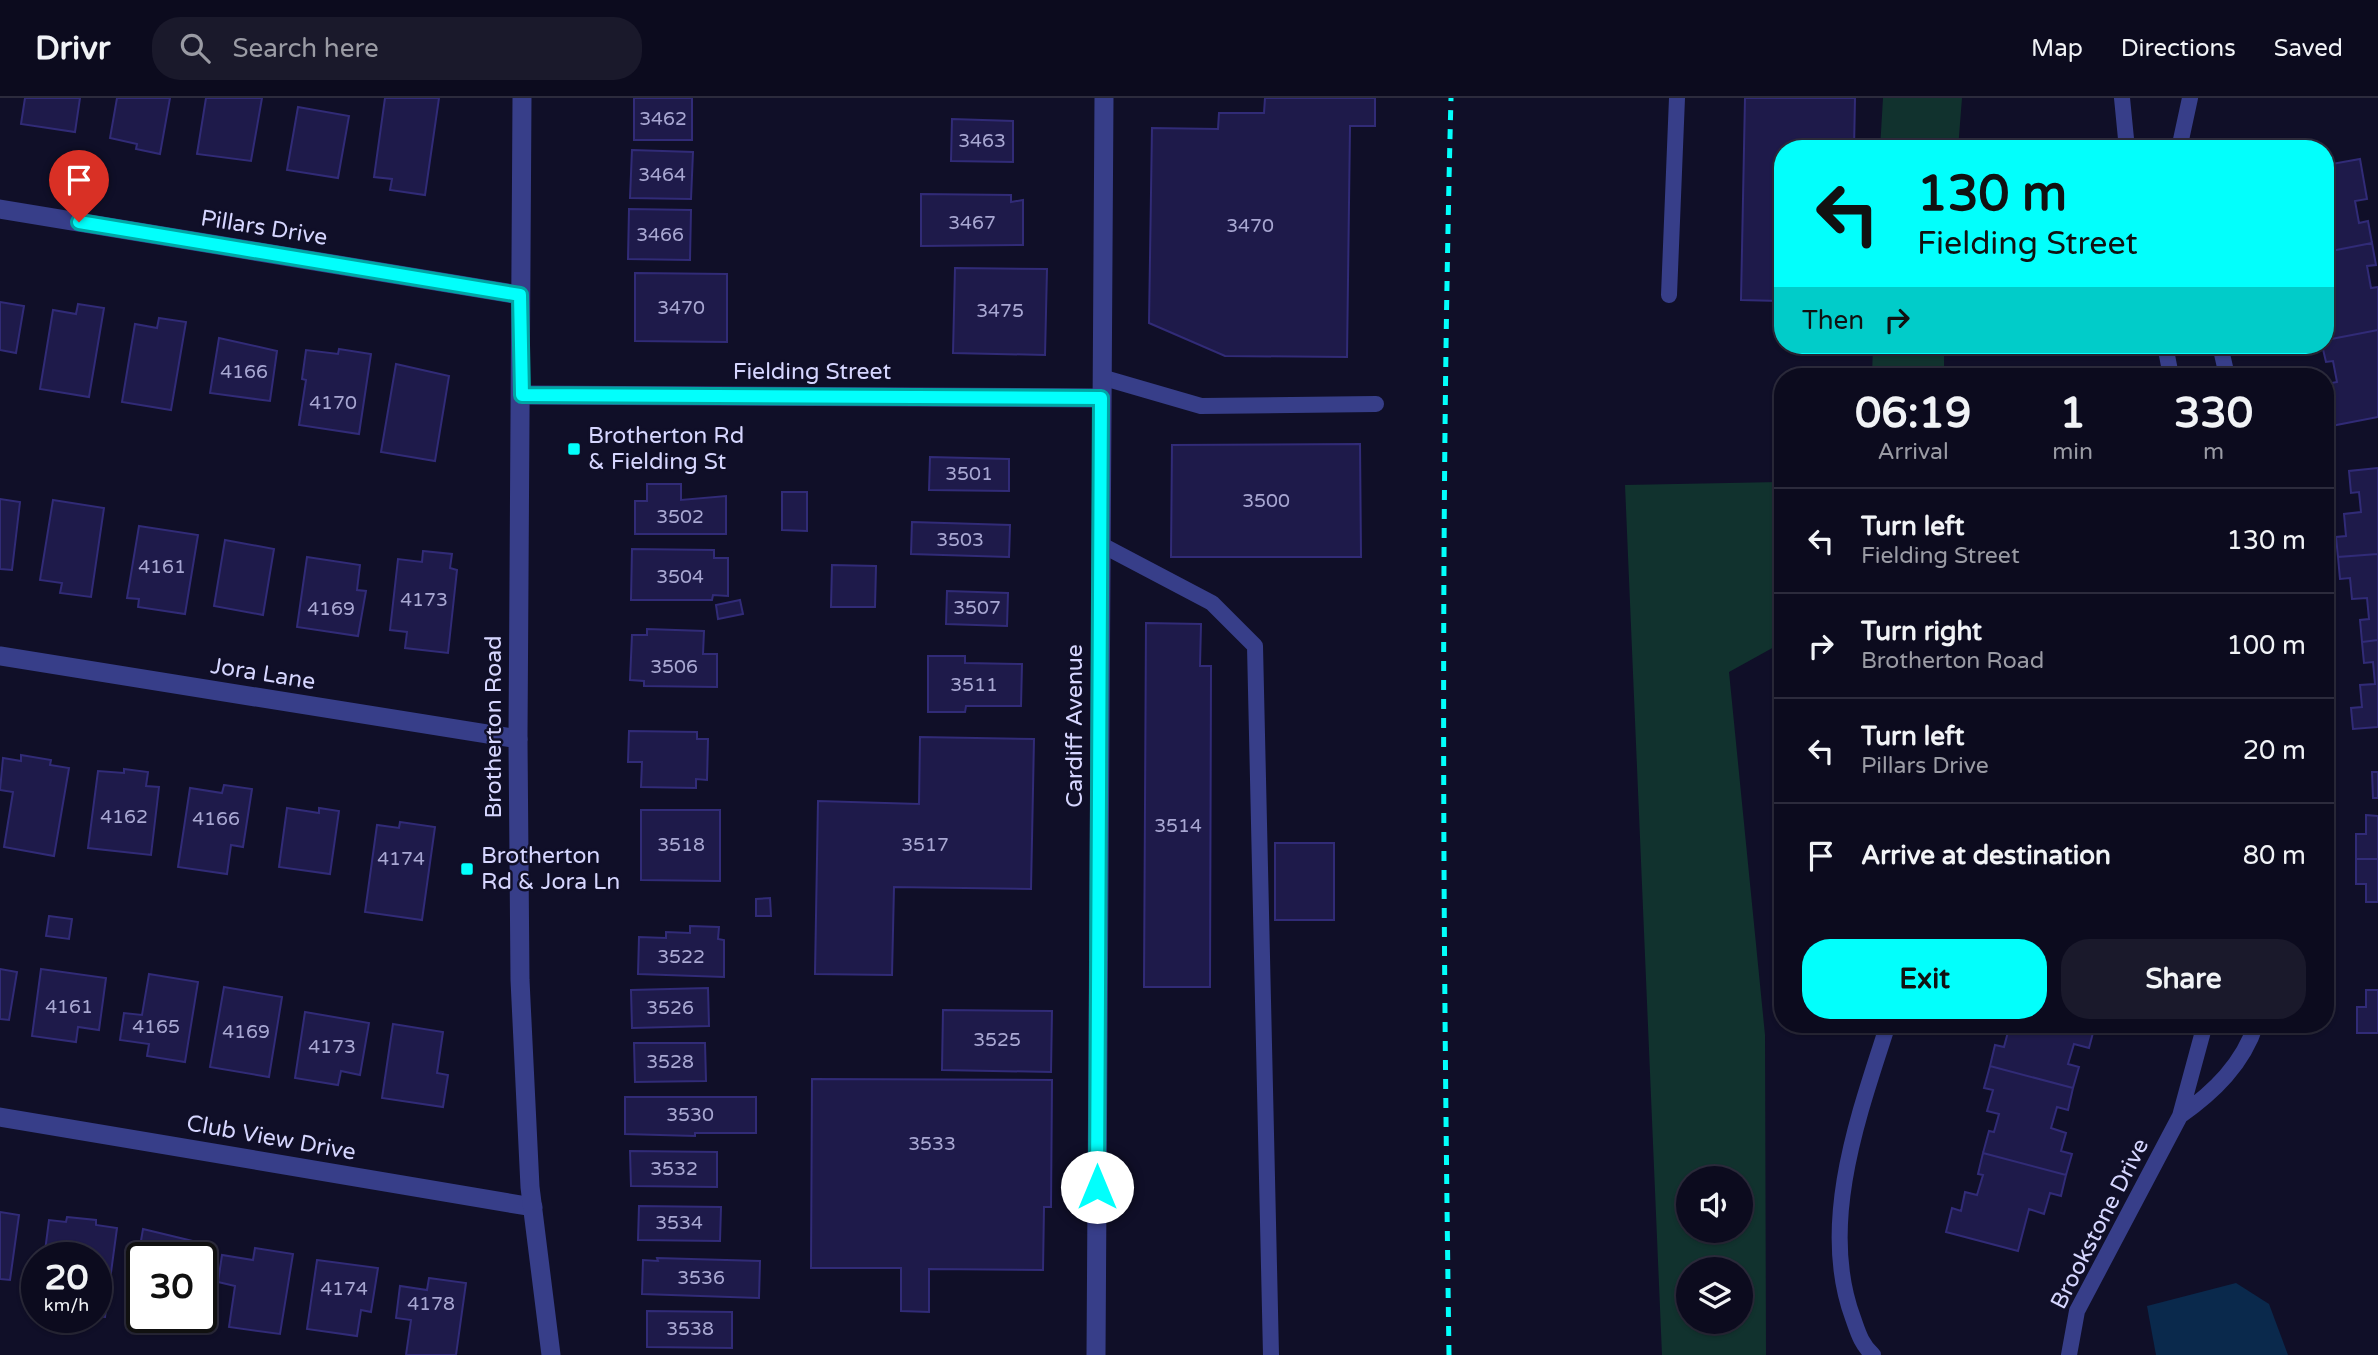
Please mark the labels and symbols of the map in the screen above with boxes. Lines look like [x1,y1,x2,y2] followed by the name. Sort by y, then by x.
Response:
[639,108,687,130] house number: 3462
[958,130,1006,152] house number: 3463
[49,150,109,222] pin
[638,164,686,186] house number: 3464
[199,204,329,252] street label: Pillars Drive
[948,212,996,234] house number: 3467
[1226,215,1274,237] house number: 3470
[636,224,684,246] house number: 3466
[657,297,705,319] house number: 3470
[976,300,1024,322] house number: 3475
[733,358,892,386] street label: Fielding Street
[220,361,268,383] house number: 4166
[309,392,357,414] house number: 4170
[588,422,744,476] place label: Brotherton Rd & Fielding St
[566,441,582,457] marker: Brotherton Rd & Fielding St
[945,463,993,485] house number: 3501
[1242,490,1290,512] house number: 3500
[656,506,704,528] house number: 3502
[936,529,984,551] house number: 3503
[138,556,186,578] house number: 4161
[656,566,704,588] house number: 3504
[400,589,448,611] house number: 4173
[953,597,1001,619] house number: 3507
[307,598,355,620] house number: 4169
[480,635,508,819] street label: Brotherton Road
[1061,644,1089,808] street label: Cardiff Avenue
[209,652,317,696] street label: Jora Lane
[650,656,698,678] house number: 3506
[950,674,998,696] house number: 3511
[100,806,148,828] house number: 4162
[192,808,240,830] house number: 4166
[1154,815,1202,837] house number: 3514
[657,834,705,856] house number: 3518
[901,834,949,856] house number: 3517
[481,842,620,896] place label: Brotherton Rd & Jora Ln
[377,848,425,870] house number: 4174
[459,861,475,877] marker: Brotherton Rd & Jora Ln
[657,946,705,968] house number: 3522
[45,996,93,1018] house number: 4161
[646,997,694,1019] house number: 3526
[132,1016,180,1038] house number: 4165
[222,1021,270,1043] house number: 4169
[973,1029,1021,1051] house number: 3525
[308,1036,356,1058] house number: 4173
[646,1051,694,1073] house number: 3528
[666,1104,714,1126] house number: 3530
[184,1109,358,1167] street label: Club View Drive
[908,1133,956,1155] house number: 3533
[2045,1134,2155,1314] street label: Brookstone Drive
[1060,1150,1134,1224] position arrow
[650,1158,698,1180] house number: 3532
[655,1212,703,1234] house number: 3534
[126,1242,217,1333] speed limit sign: 30
[677,1267,725,1289] house number: 3536
[320,1278,368,1300] house number: 4174
[407,1293,455,1315] house number: 4178
[666,1318,714,1340] house number: 3538

